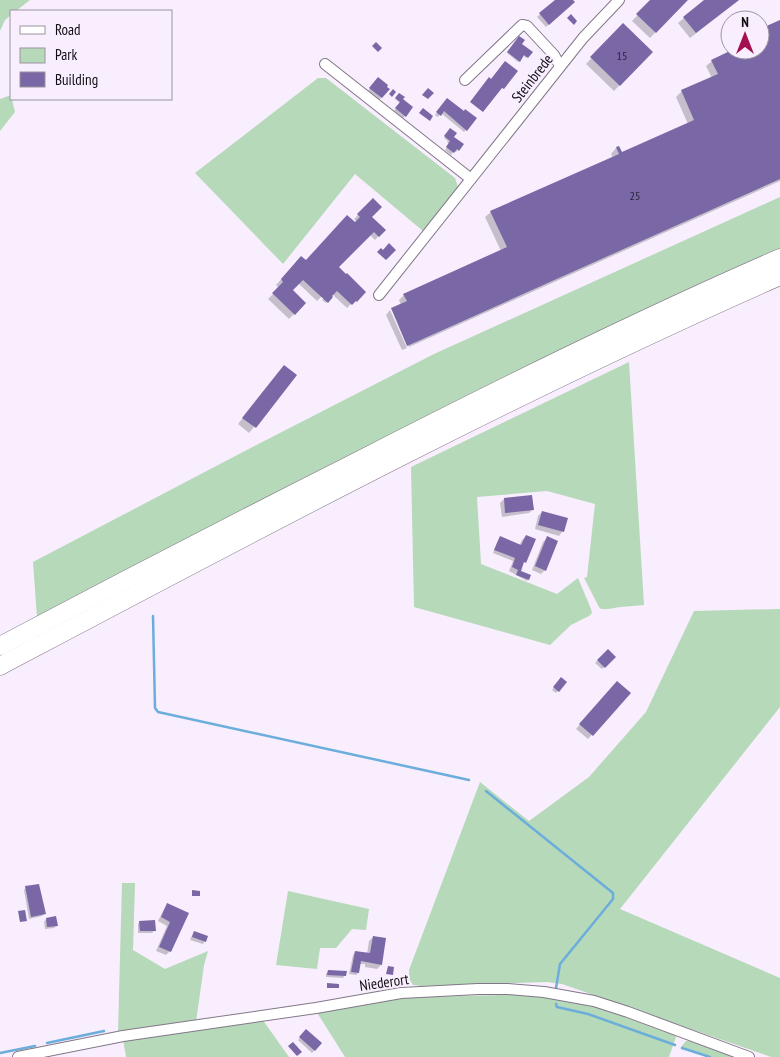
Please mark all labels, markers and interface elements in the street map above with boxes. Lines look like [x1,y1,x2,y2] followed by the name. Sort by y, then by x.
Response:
[10,10,172,100] legend
[720,10,770,60] north arrow
[741,13,749,31] text: N
[55,20,81,39] text: Road
[55,45,77,64] text: Park
[617,48,627,63] house number: 15
[507,50,557,106] street label: Steinbrede
[55,70,98,89] text: Building
[630,188,640,203] house number: 25
[358,969,410,995] street label: Niederort

